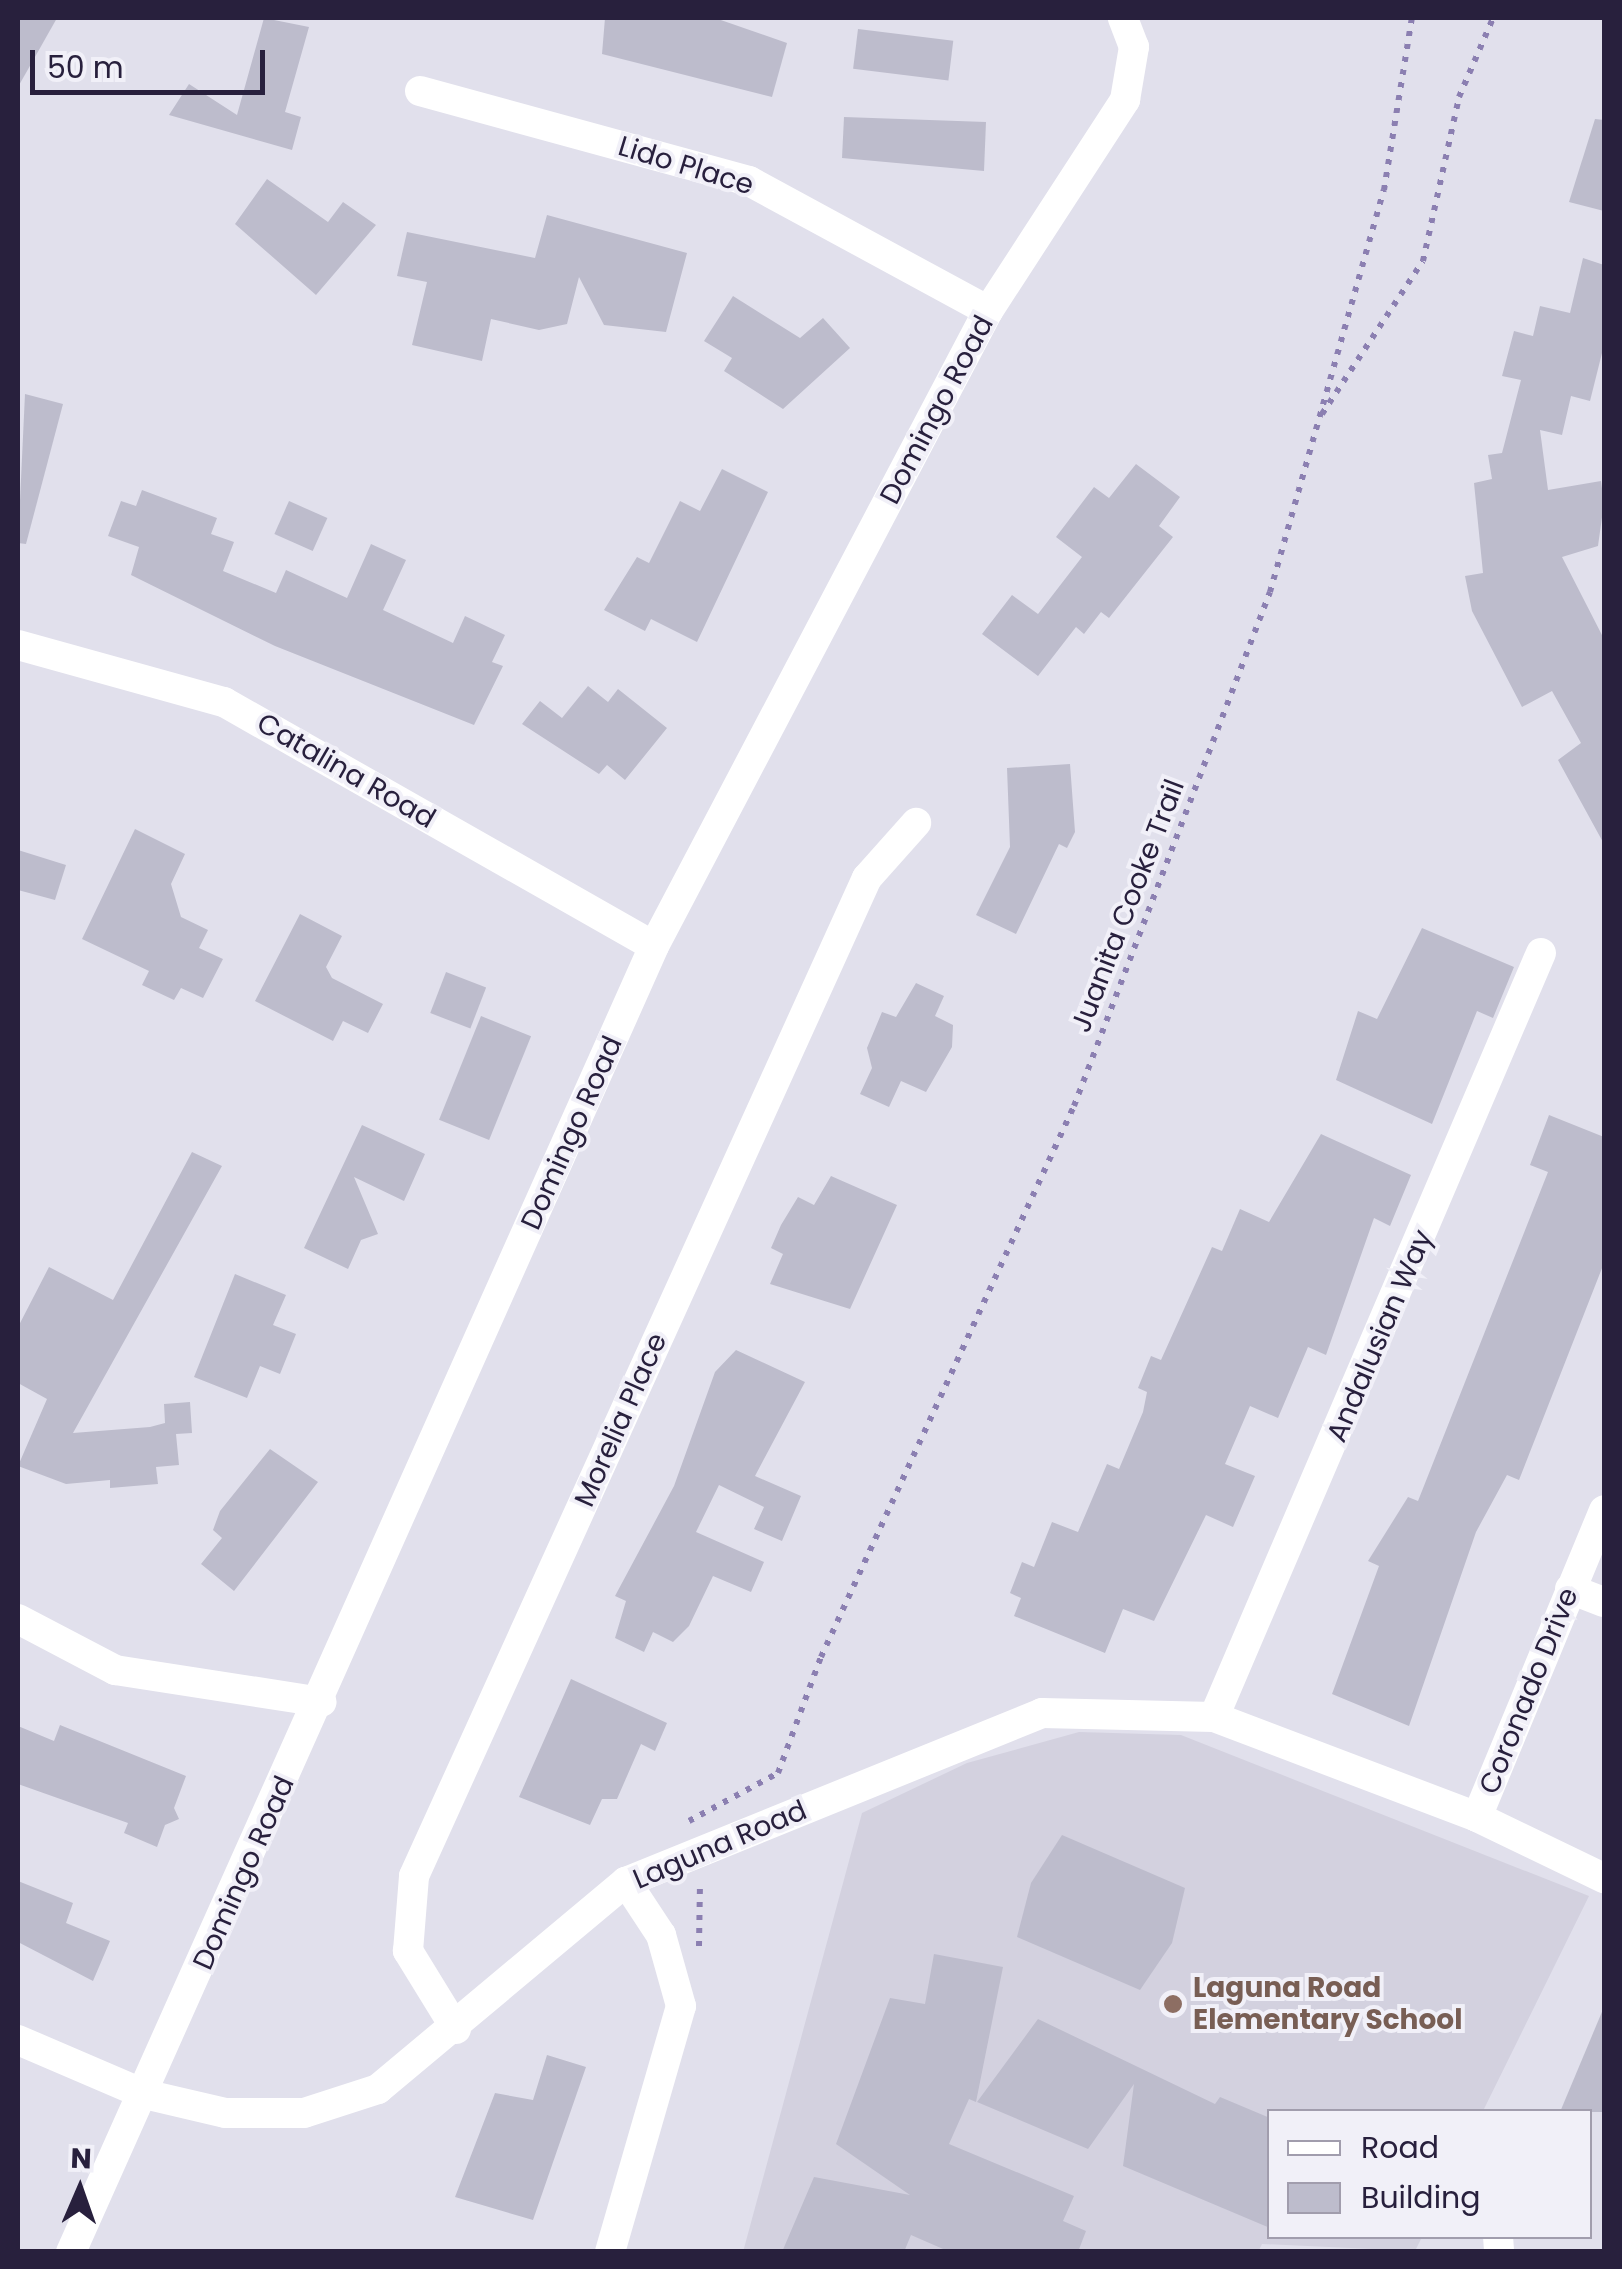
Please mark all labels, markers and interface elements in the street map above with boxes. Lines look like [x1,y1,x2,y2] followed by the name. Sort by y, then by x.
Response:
[35,30,270,92] scale bar
[47,46,124,89] text: 50 m
[614,130,758,202] street label: Lido Place
[873,310,1001,510] street label: Domingo Road
[251,706,441,836] street label: Catalina Road
[1064,775,1192,1037] street label: Juanita Cooke Trail
[514,1031,630,1235] street label: Domingo Road
[1320,1225,1440,1447] street label: Andalusian Way
[568,1328,674,1512] street label: Morelia Place
[1472,1583,1586,1799] street label: Coronado Drive
[186,1771,302,1975] street label: Domingo Road
[628,1793,812,1897] street label: Laguna Road
[1193,1971,1462,2037] place label: Laguna Road Elementary School
[1162,1993,1184,2015] marker: Laguna Road Elementary School
[1267,2109,1592,2239] legend
[1361,2126,1439,2169] text: Road
[30,2139,130,2239] north arrow
[70,2139,92,2178] text: N
[1361,2176,1481,2219] text: Building

